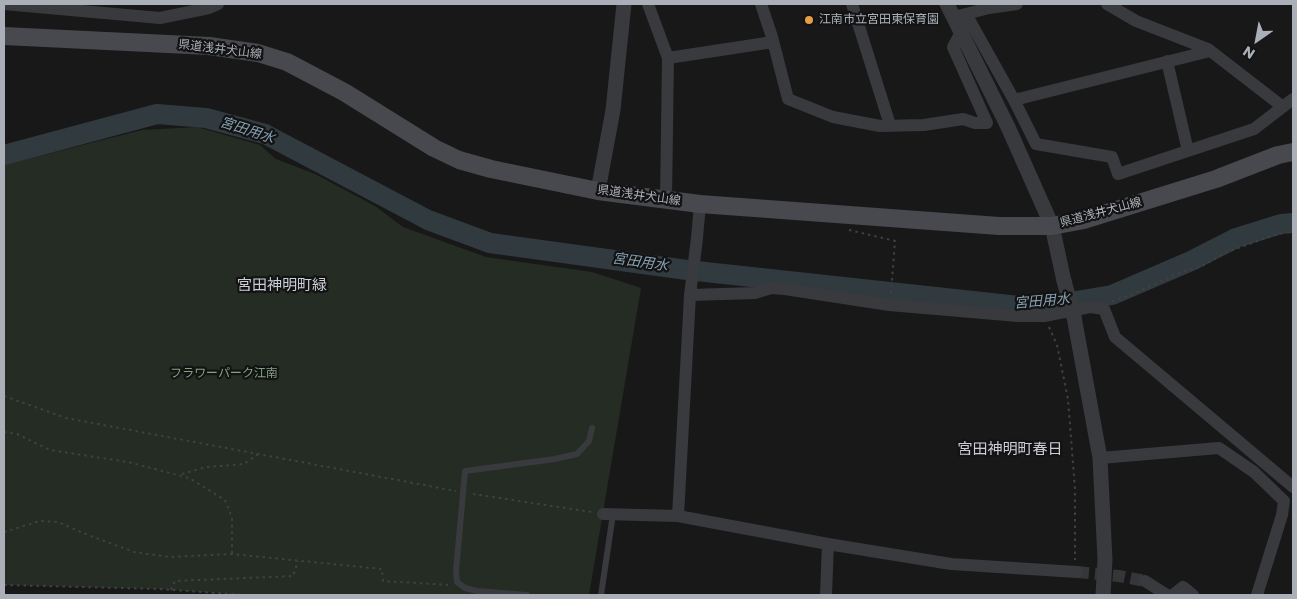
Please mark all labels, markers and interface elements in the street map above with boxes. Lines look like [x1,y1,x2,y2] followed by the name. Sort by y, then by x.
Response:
[819,13,939,27] place label: 江南市立宮田東保育園
[803,14,815,26] marker: 江南市立宮田東保育園
[1232,15,1282,65] north arrow
[177,38,263,62] street label: 県道浅井犬山線
[1239,41,1259,64] text: N
[218,114,276,148] water label: 宮田用水
[596,183,682,209] street label: 県道浅井犬山線
[1059,195,1143,231] street label: 県道浅井犬山線
[611,251,669,275] water label: 宮田用水
[237,277,327,295] district label: 宮田神明町緑
[1013,291,1071,313] water label: 宮田用水
[170,367,278,381] park label: フラワーパーク江南
[958,441,1062,459] district label: 宮田神明町春日

